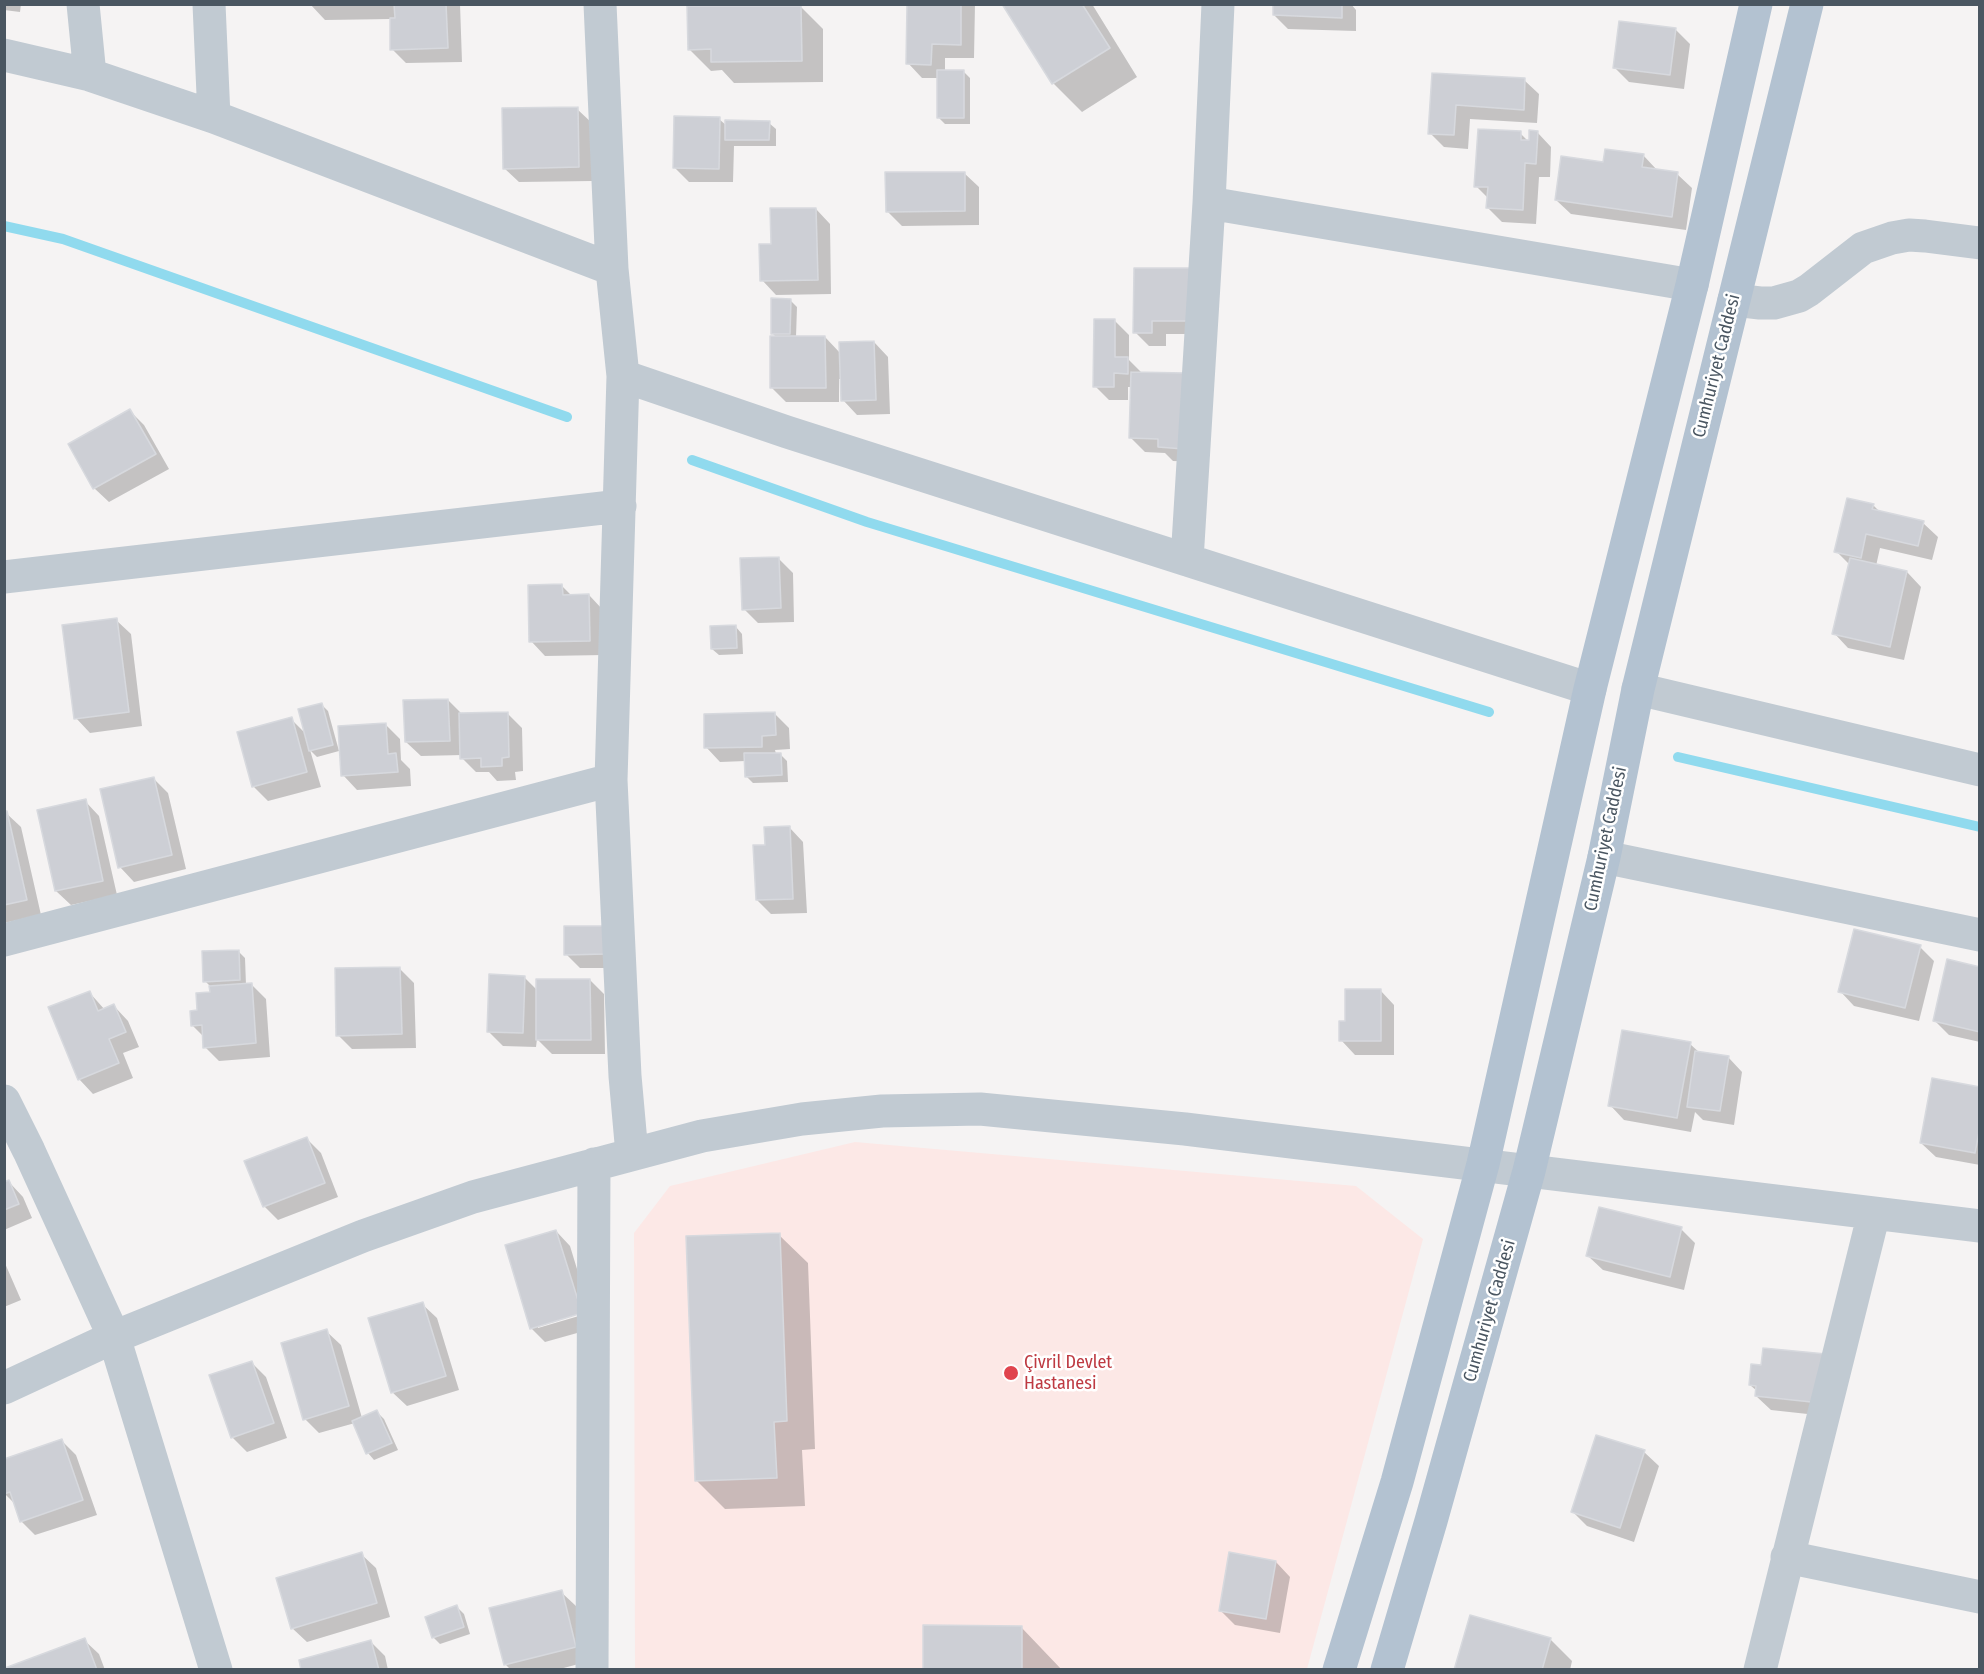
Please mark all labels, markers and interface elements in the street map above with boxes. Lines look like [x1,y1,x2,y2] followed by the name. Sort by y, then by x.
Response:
[1689,292,1745,440] street label: Cumhuriyet Caddesi
[1580,765,1632,913] street label: Cumhuriyet Caddesi
[1459,1237,1521,1385] street label: Cumhuriyet Caddesi
[1024,1352,1112,1394] place label: Çivril Devlet Hastanesi
[1002,1364,1020,1382] marker: Çivril Devlet Hastanesi

